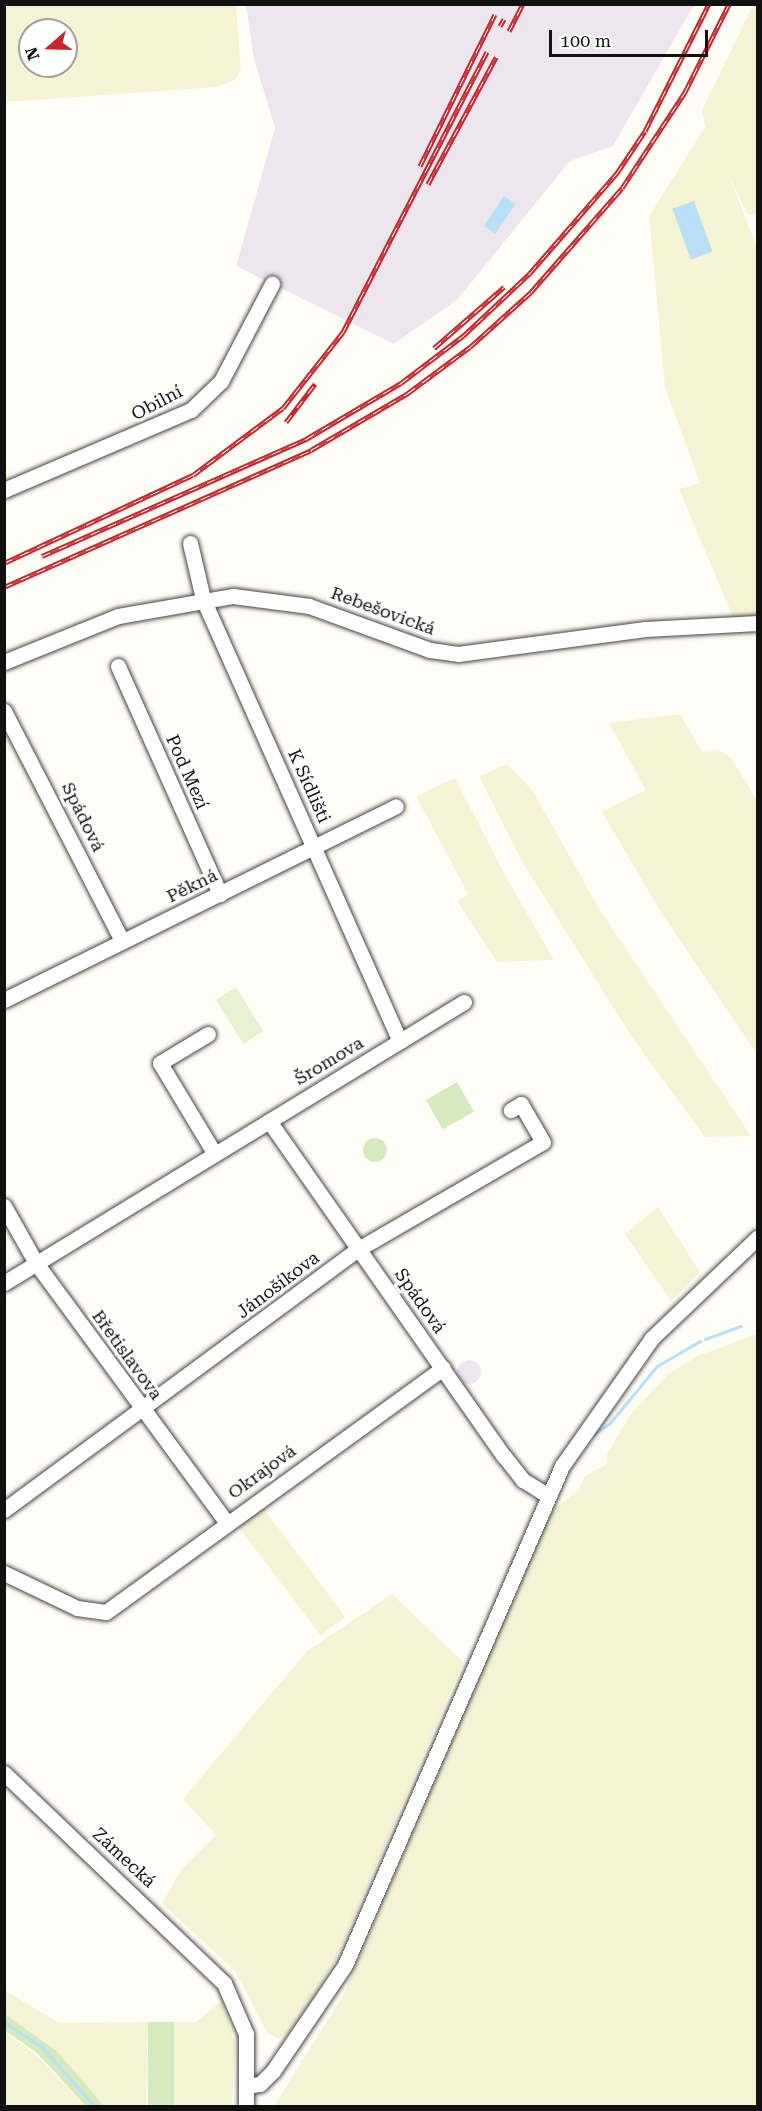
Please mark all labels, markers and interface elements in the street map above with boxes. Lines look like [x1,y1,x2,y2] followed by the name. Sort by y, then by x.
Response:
[18,18,78,78] north arrow
[552,18,711,56] scale bar
[560,30,611,51] text: 100 m
[21,45,44,63] text: N
[128,381,186,425] street label: Obilní
[328,582,438,640] street label: Rebešovická
[161,731,213,813] street label: Pod Mezí
[283,746,335,826] street label: K Sídlišti
[57,779,109,855] street label: Spádová
[163,865,221,907] street label: Pěkná
[291,1032,367,1090] street label: Šromova
[232,1247,324,1323] street label: Jánošíkova
[390,1264,450,1338] street label: Spádová
[87,1306,167,1404] street label: Břetislavova
[224,1440,300,1504] street label: Okrajová
[88,1823,160,1893] street label: Zámecká

